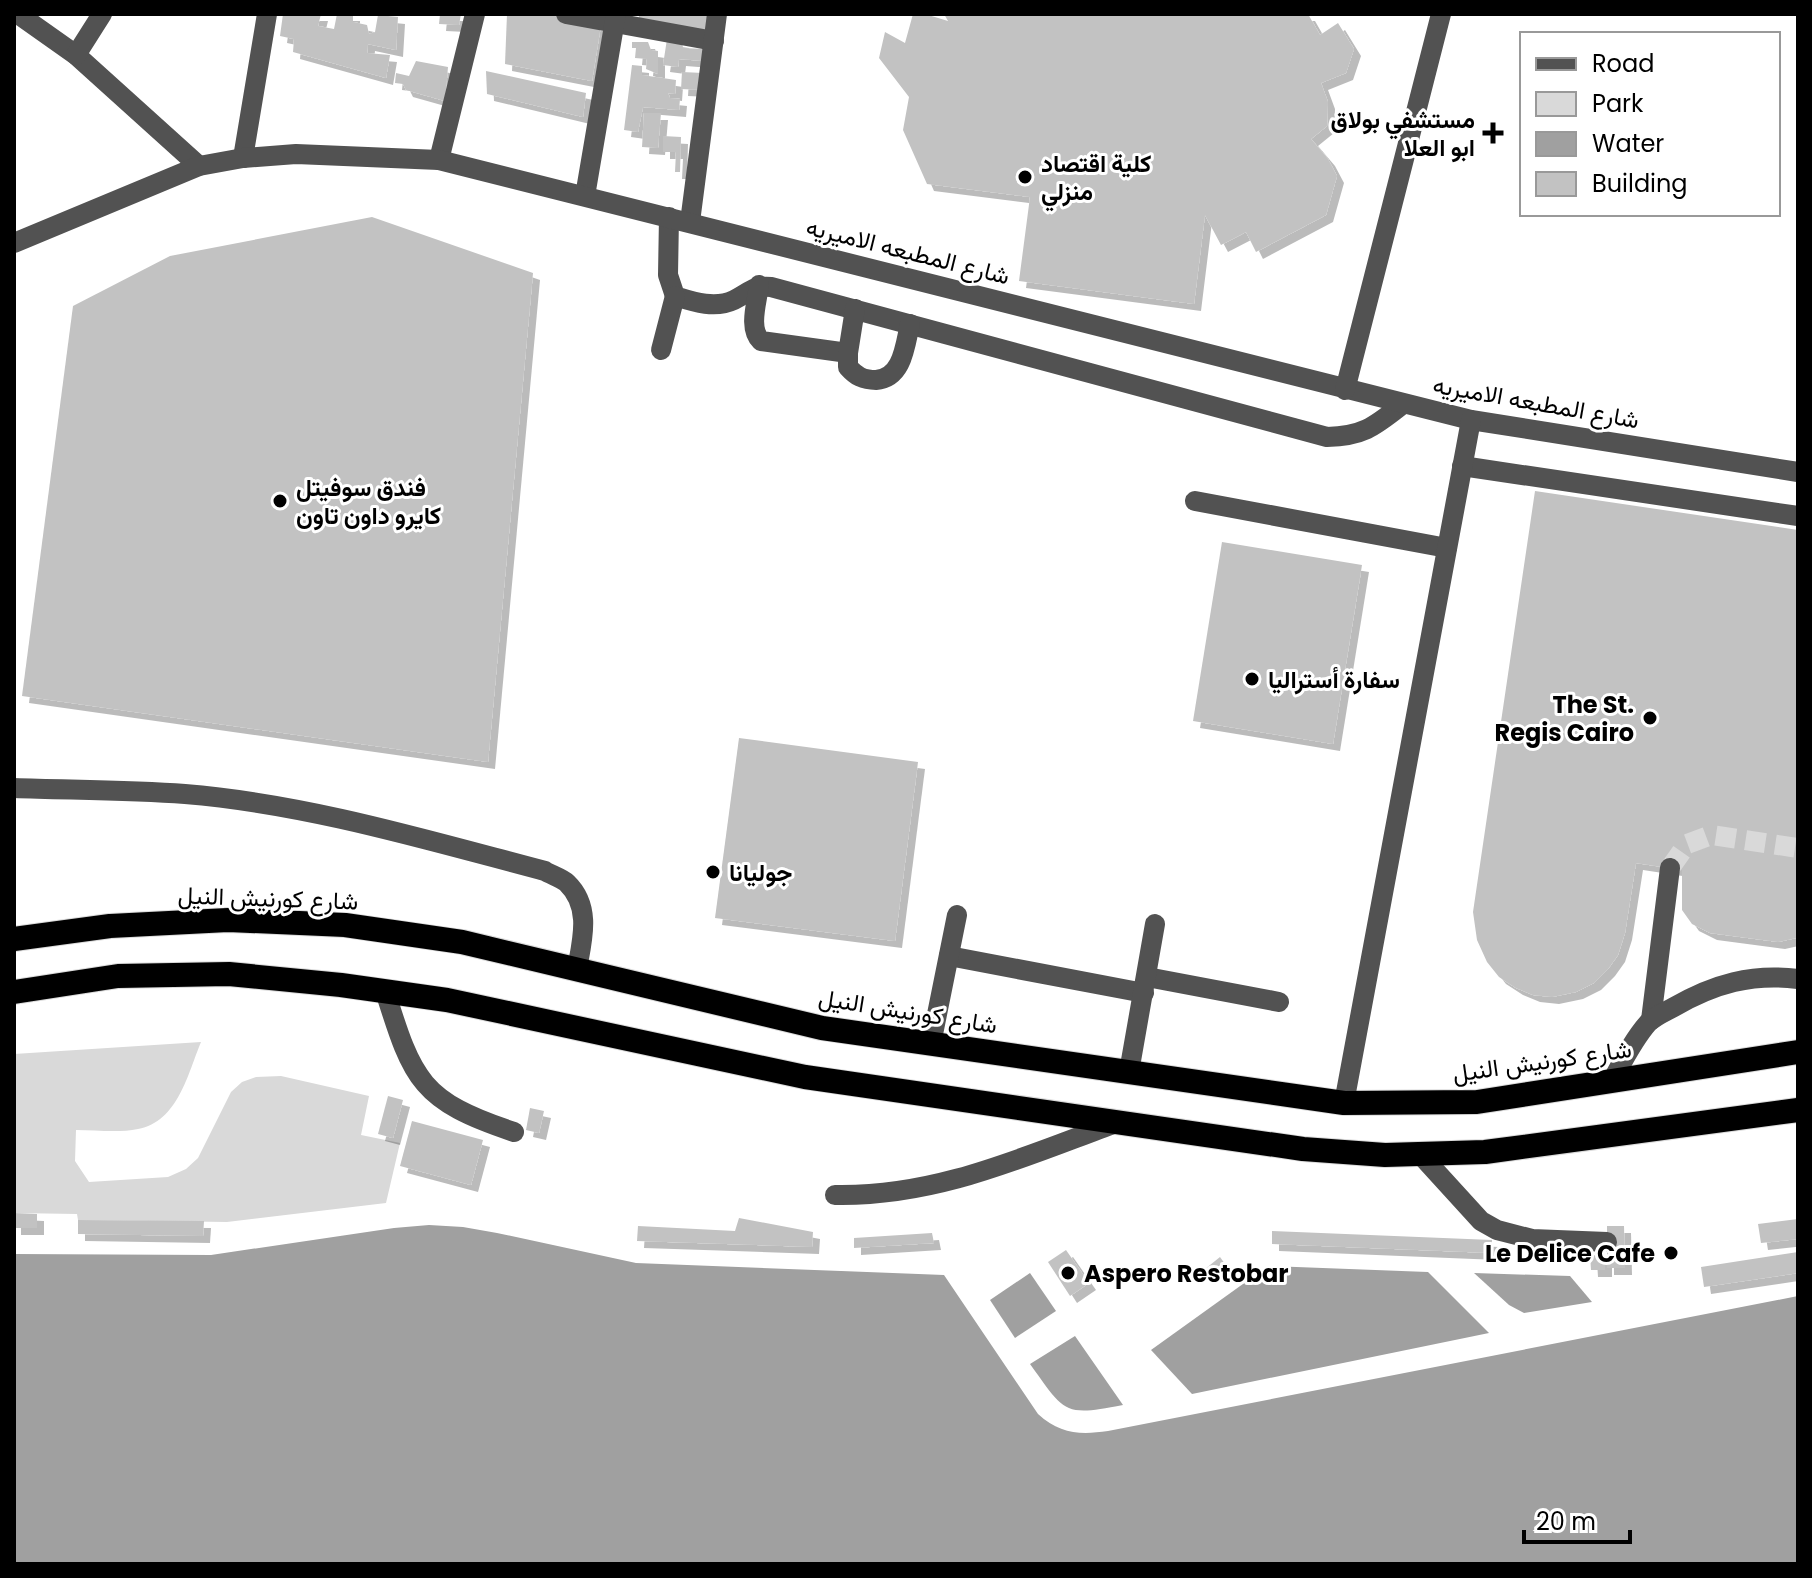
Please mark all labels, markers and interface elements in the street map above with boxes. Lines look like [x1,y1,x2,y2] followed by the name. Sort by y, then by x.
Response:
[1520,32,1780,216] legend
[1592,47,1654,80] text: Road
[1592,87,1644,120] text: Park
[1331,103,1475,164] place label: مستشفي بولاق ابو العلا
[1482,122,1504,144] marker: مستشفي بولاق ابو العلا
[1592,127,1664,160] text: Water
[1041,147,1151,212] place label: كلية اقتصاد منزلي
[1592,167,1688,200] text: Building
[1016,168,1034,186] marker: كلية اقتصاد منزلي
[803,210,1013,292] street label: شارع المطبعه الاميريه
[1430,368,1642,436] street label: شارع المطبعه الاميريه
[296,471,441,532] place label: فندق سوفيتل كايرو داون تاون
[271,492,289,510] marker: فندق سوفيتل كايرو داون تاون
[1268,663,1400,696] place label: سفارة أستراليا
[1243,670,1261,688] marker: سفارة أستراليا
[1494,688,1634,749] place label: The St. Regis Cairo
[1641,709,1659,727] marker: The St. Regis Cairo
[729,856,792,889] place label: جوليانا
[704,863,722,881] marker: جوليانا
[177,878,359,918] street label: شارع كورنيش النيل
[816,981,1000,1041] street label: شارع كورنيش النيل
[1450,1032,1634,1090] street label: شارع كورنيش النيل
[1485,1237,1655,1270] place label: Le Delice Cafe
[1662,1244,1680,1262] marker: Le Delice Cafe
[1084,1257,1289,1290] place label: Aspero Restobar
[1059,1264,1077,1282] marker: Aspero Restobar
[1524,1494,1630,1544] scale bar
[1536,1505,1596,1538] text: 20 m

